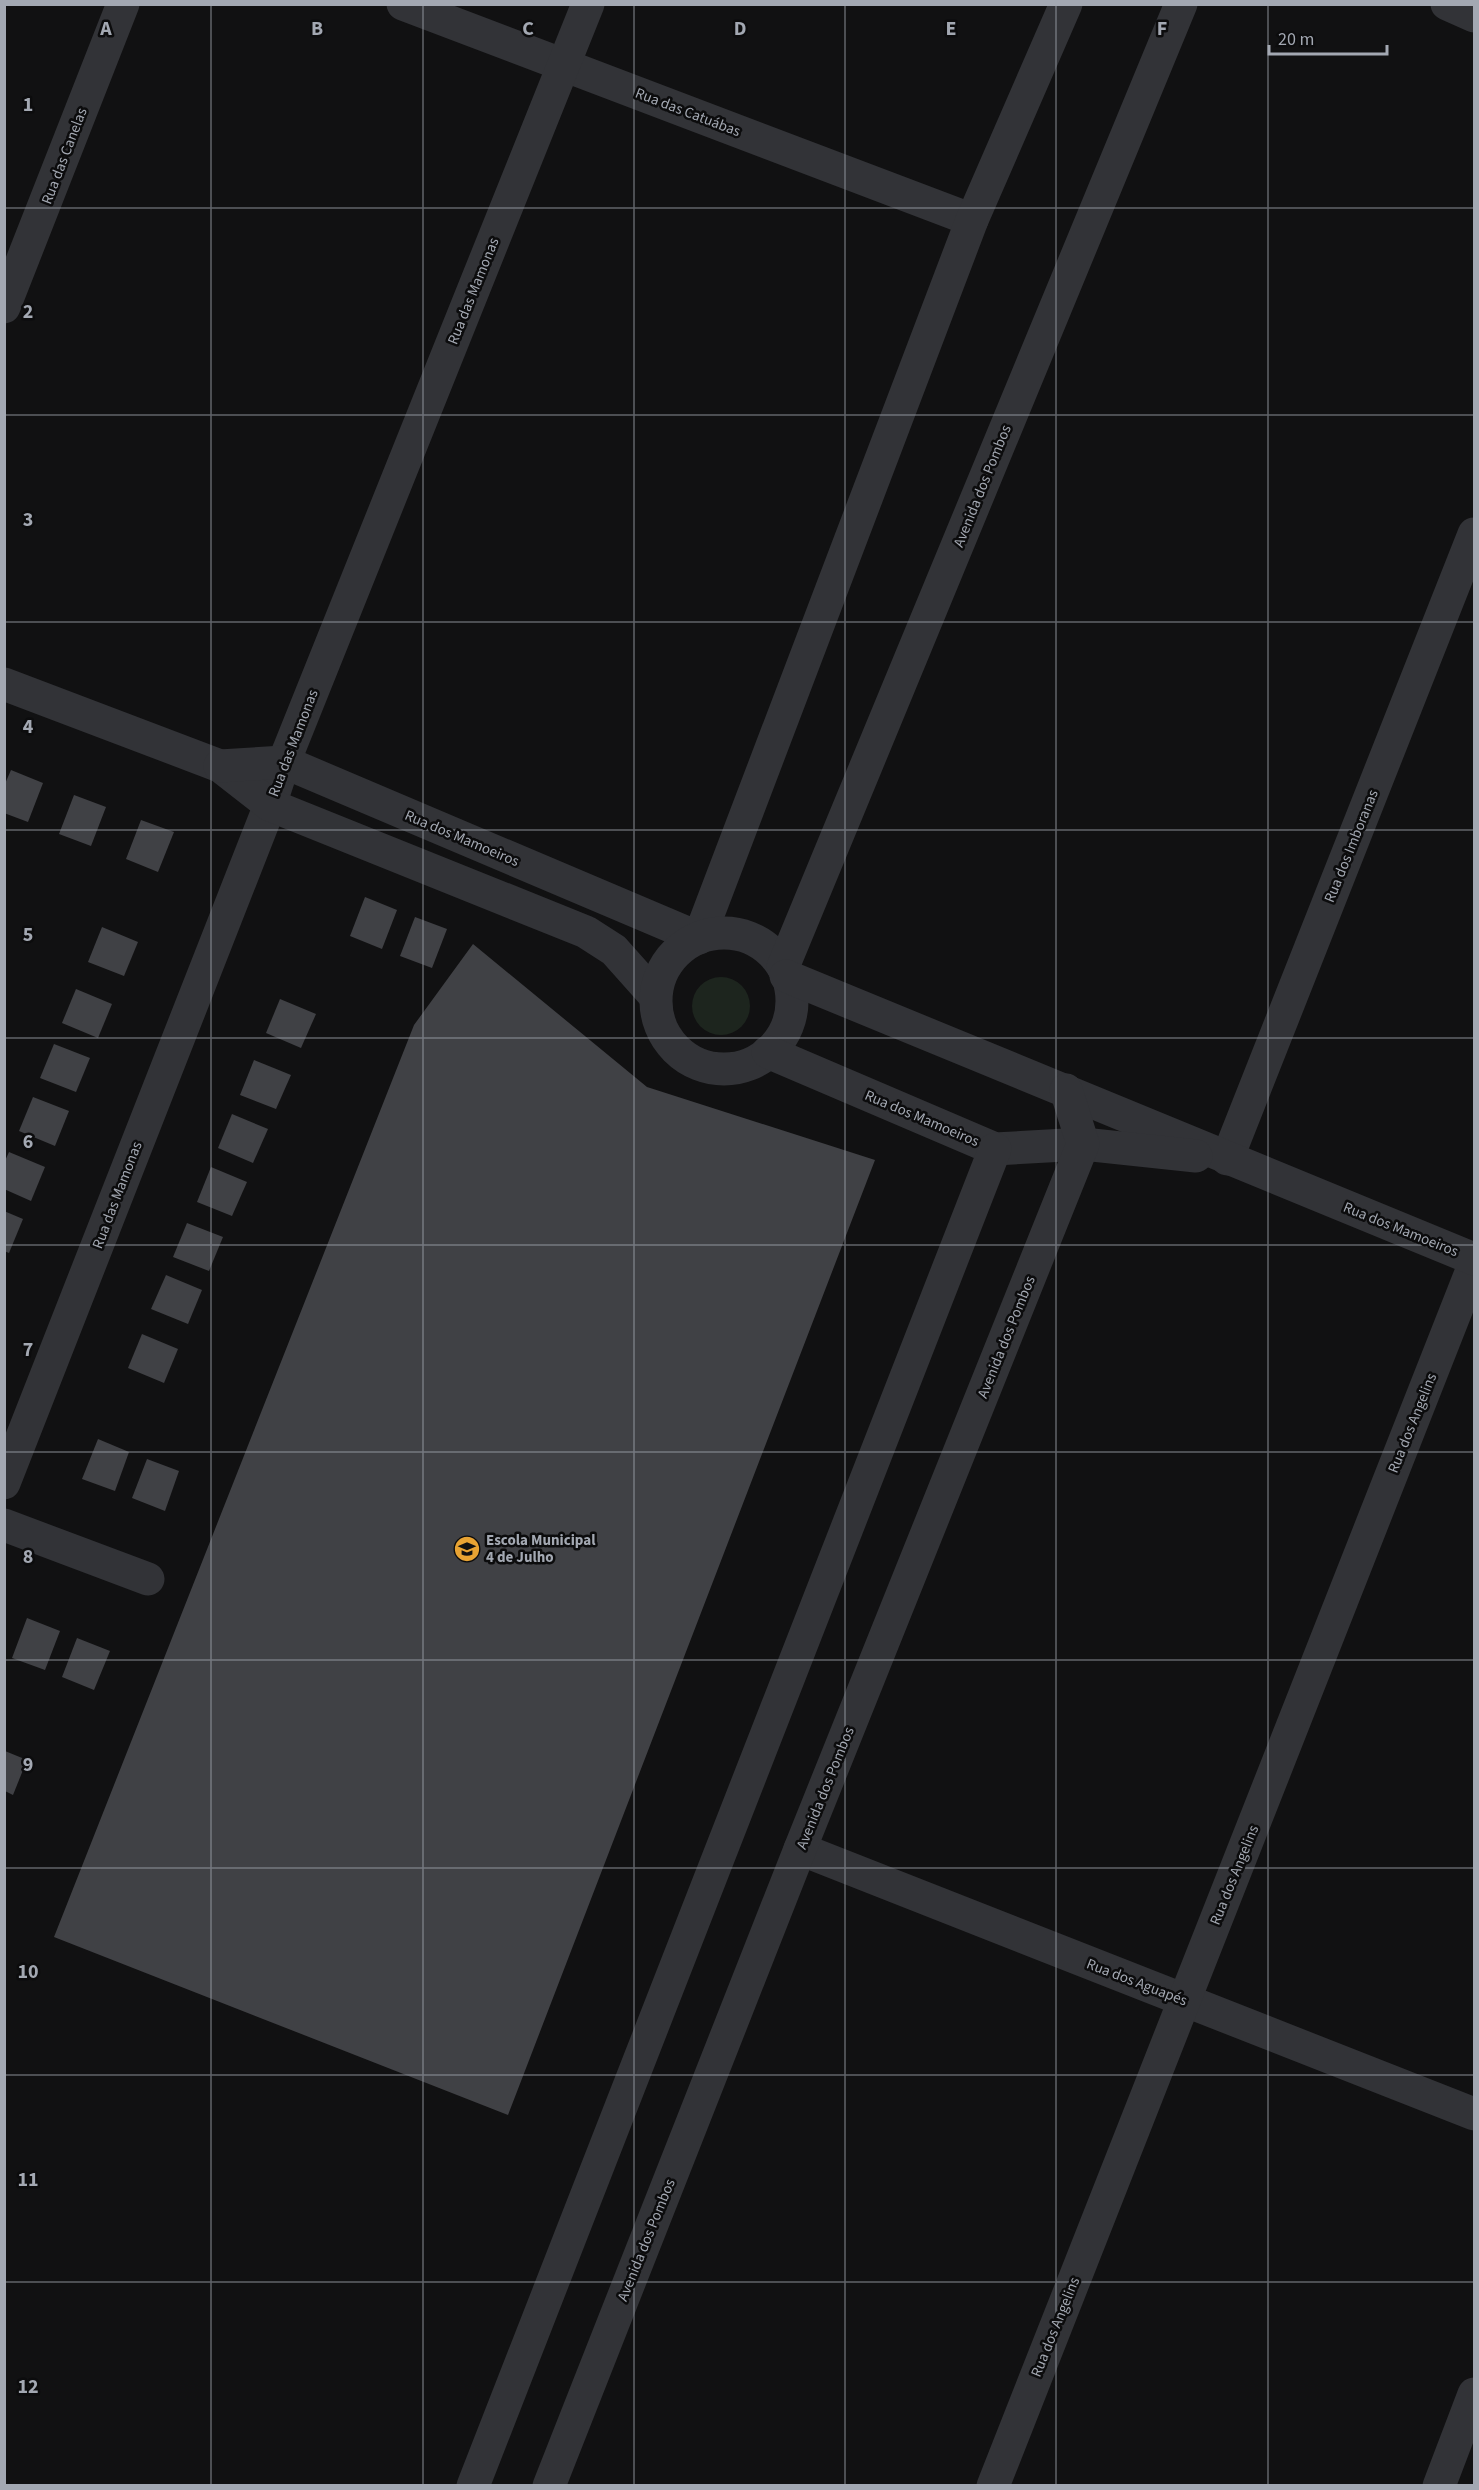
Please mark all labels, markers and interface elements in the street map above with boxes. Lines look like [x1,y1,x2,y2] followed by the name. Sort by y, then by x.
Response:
[99,15,112,43] text: A
[311,15,323,43] text: B
[522,15,534,43] text: C
[734,15,746,43] text: D
[946,15,956,43] text: E
[1157,15,1167,43] text: F
[1269,18,1388,56] scale bar
[1278,27,1314,52] text: 20 m
[632,83,743,142] street label: Rua das Catuábas
[23,91,33,119] text: 1
[36,105,93,207] street label: Rua das Canelas
[442,235,504,348] street label: Rua das Mamonas
[23,298,33,326] text: 2
[948,422,1017,551] street label: Avenida dos Pombos
[23,506,33,534] text: 3
[263,686,324,800] street label: Rua das Mamonas
[23,713,34,741] text: 4
[1319,787,1384,906] street label: Rua dos Imboranas
[401,805,522,872] street label: Rua dos Mamoeiros
[23,921,33,949] text: 5
[861,1085,982,1152] street label: Rua dos Mamoeiros
[23,1128,33,1156] text: 6
[87,1138,148,1252] street label: Rua das Mamonas
[1340,1197,1462,1262] street label: Rua dos Mamoeiros
[972,1273,1041,1402] street label: Avenida dos Pombos
[23,1336,33,1364] text: 7
[1383,1370,1442,1476] street label: Rua dos Angelins
[486,1530,596,1568] place label: Escola Municipal 4 de Julho
[452,1534,482,1564] school or university icon: Escola Municipal 4 de Julho
[23,1543,33,1571] text: 8
[791,1724,860,1853] street label: Avenida dos Pombos
[23,1751,33,1779] text: 9
[1205,1822,1264,1928] street label: Rua dos Angelins
[1083,1954,1190,2011] street label: Rua dos Aguapés
[17,1958,39,1986] text: 10
[17,2166,39,2194] text: 11
[612,2176,681,2305] street label: Avenida dos Pombos
[1026,2274,1085,2380] street label: Rua dos Angelins
[17,2373,39,2401] text: 12

